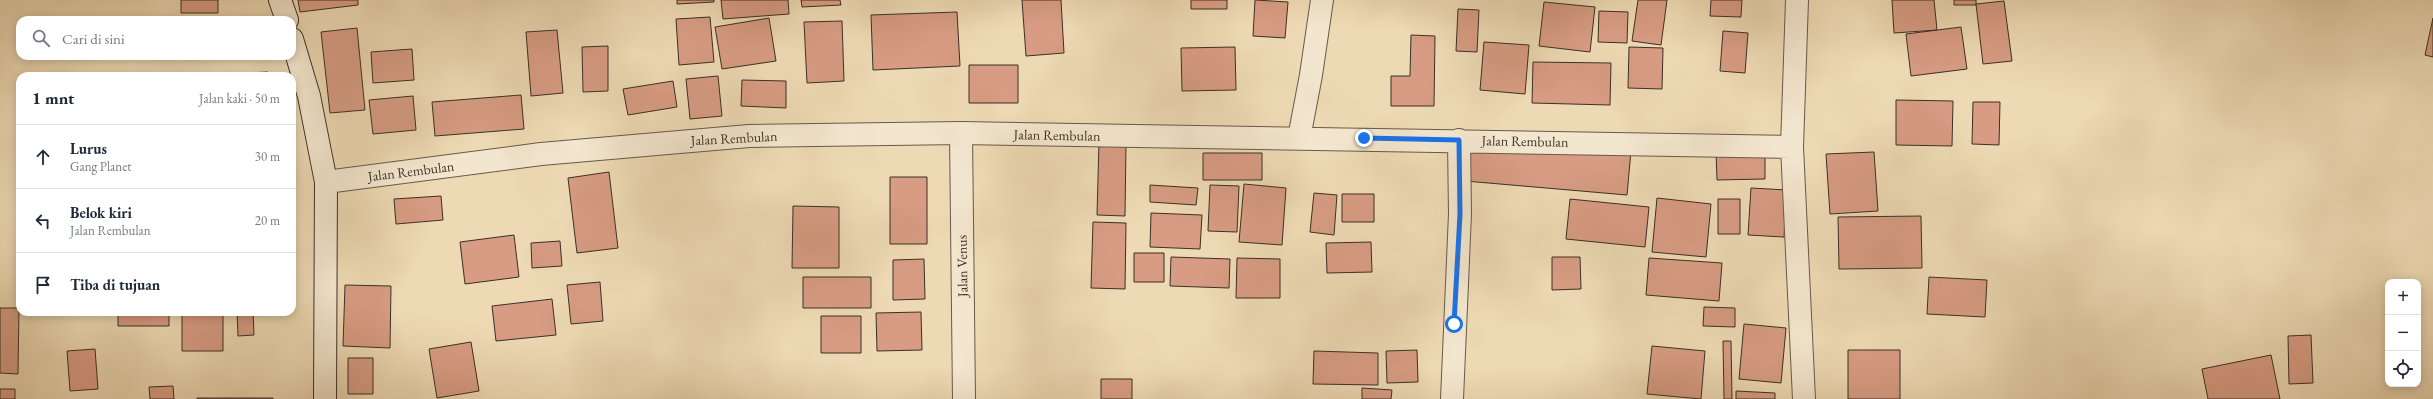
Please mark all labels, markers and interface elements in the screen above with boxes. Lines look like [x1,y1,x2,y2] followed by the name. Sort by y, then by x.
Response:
[16,16,296,60] search box
[30,27,52,49] icon: search
[62,29,125,48] text: Cari di sini
[32,87,74,109] text: 1 mnt
[199,90,280,107] text: Jalan kaki · 50 m
[1012,125,1101,145] street label: Jalan Rembulan
[689,127,778,149] street label: Jalan Rembulan
[1355,129,1373,147] route end
[1480,131,1569,151] street label: Jalan Rembulan
[70,139,107,158] text: Lurus
[32,146,54,168] icon: ahead
[255,148,280,165] text: 30 m
[366,157,456,185] street label: Jalan Rembulan
[70,158,131,175] text: Gang Planet
[70,203,132,222] text: Belok kiri
[32,210,54,232] icon: left
[255,212,280,229] text: 20 m
[70,222,151,239] text: Jalan Rembulan
[952,234,972,298] street label: Jalan Venus
[32,274,54,296] icon: arrive
[70,275,160,294] text: Tiba di tujuan
[2385,279,2421,387] map controls
[2385,279,2421,315] button: +
[1445,315,1463,333] route start
[2385,315,2421,351] button: −
[2385,351,2421,387] button: locate

